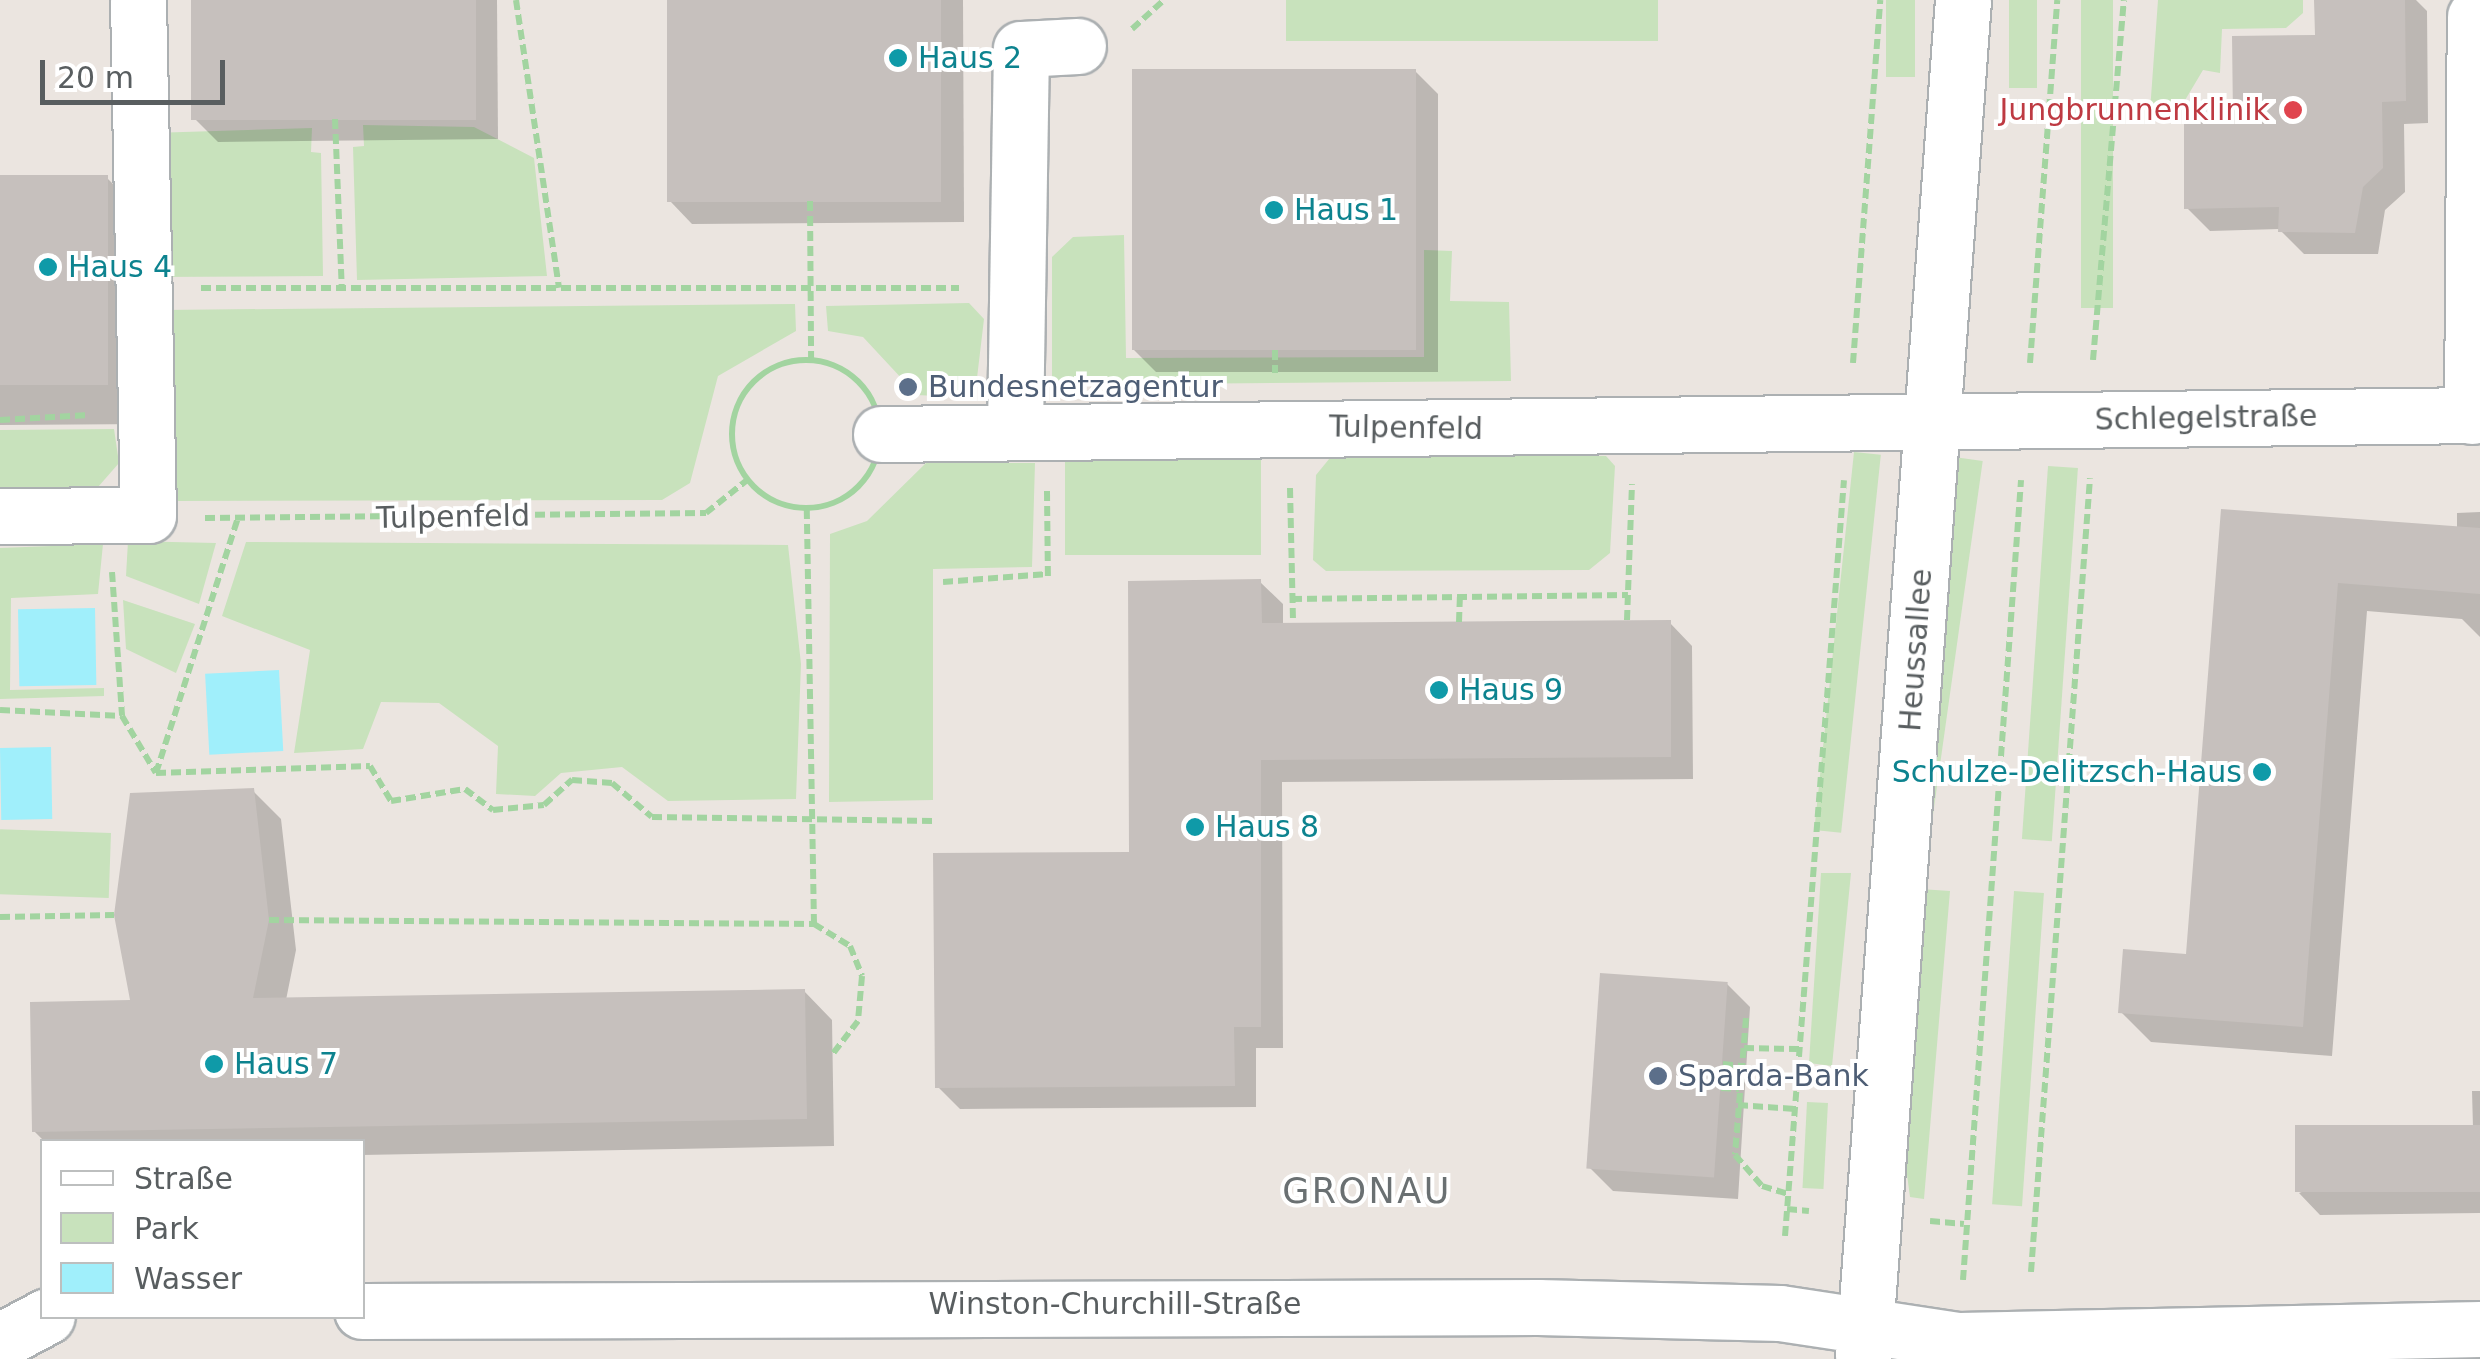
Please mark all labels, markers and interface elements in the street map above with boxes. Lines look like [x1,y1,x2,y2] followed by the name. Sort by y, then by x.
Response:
[45,40,230,102] scale bar
[918,40,1022,76] place label: Haus 2
[887,47,909,69] marker: Haus 2
[57,60,134,95] text: 20 m
[1999,92,2270,128] place label: Jungbrunnenklinik
[2280,97,2306,123] marker: Jungbrunnenklinik
[1294,192,1398,228] place label: Haus 1
[1263,199,1285,221] marker: Haus 1
[68,249,172,285] place label: Haus 4
[37,256,59,278] marker: Haus 4
[928,369,1223,405] place label: Bundesnetzagentur
[897,376,919,398] marker: Bundesnetzagentur
[2094,398,2318,438] street label: Schlegelstraße
[1329,409,1483,447] street label: Tulpenfeld
[376,498,530,536] street label: Tulpenfeld
[1892,567,1940,733] street label: Heussallee
[1459,672,1563,708] place label: Haus 9
[1428,679,1450,701] marker: Haus 9
[1892,754,2242,790] place label: Schulze-Delitzsch-Haus
[2251,761,2273,783] marker: Schulze-Delitzsch-Haus
[1215,809,1319,845] place label: Haus 8
[1184,816,1206,838] marker: Haus 8
[234,1046,338,1082] place label: Haus 7
[203,1053,225,1075] marker: Haus 7
[1678,1058,1869,1094] place label: Sparda-Bank
[1647,1065,1669,1087] marker: Sparda-Bank
[40,1139,365,1319] legend
[134,1161,233,1196] text: Straße
[1282,1170,1452,1212] district label: GRONAU
[134,1211,199,1246] text: Park
[134,1261,242,1296] text: Wasser
[929,1286,1301,1322] street label: Winston-Churchill-Straße

